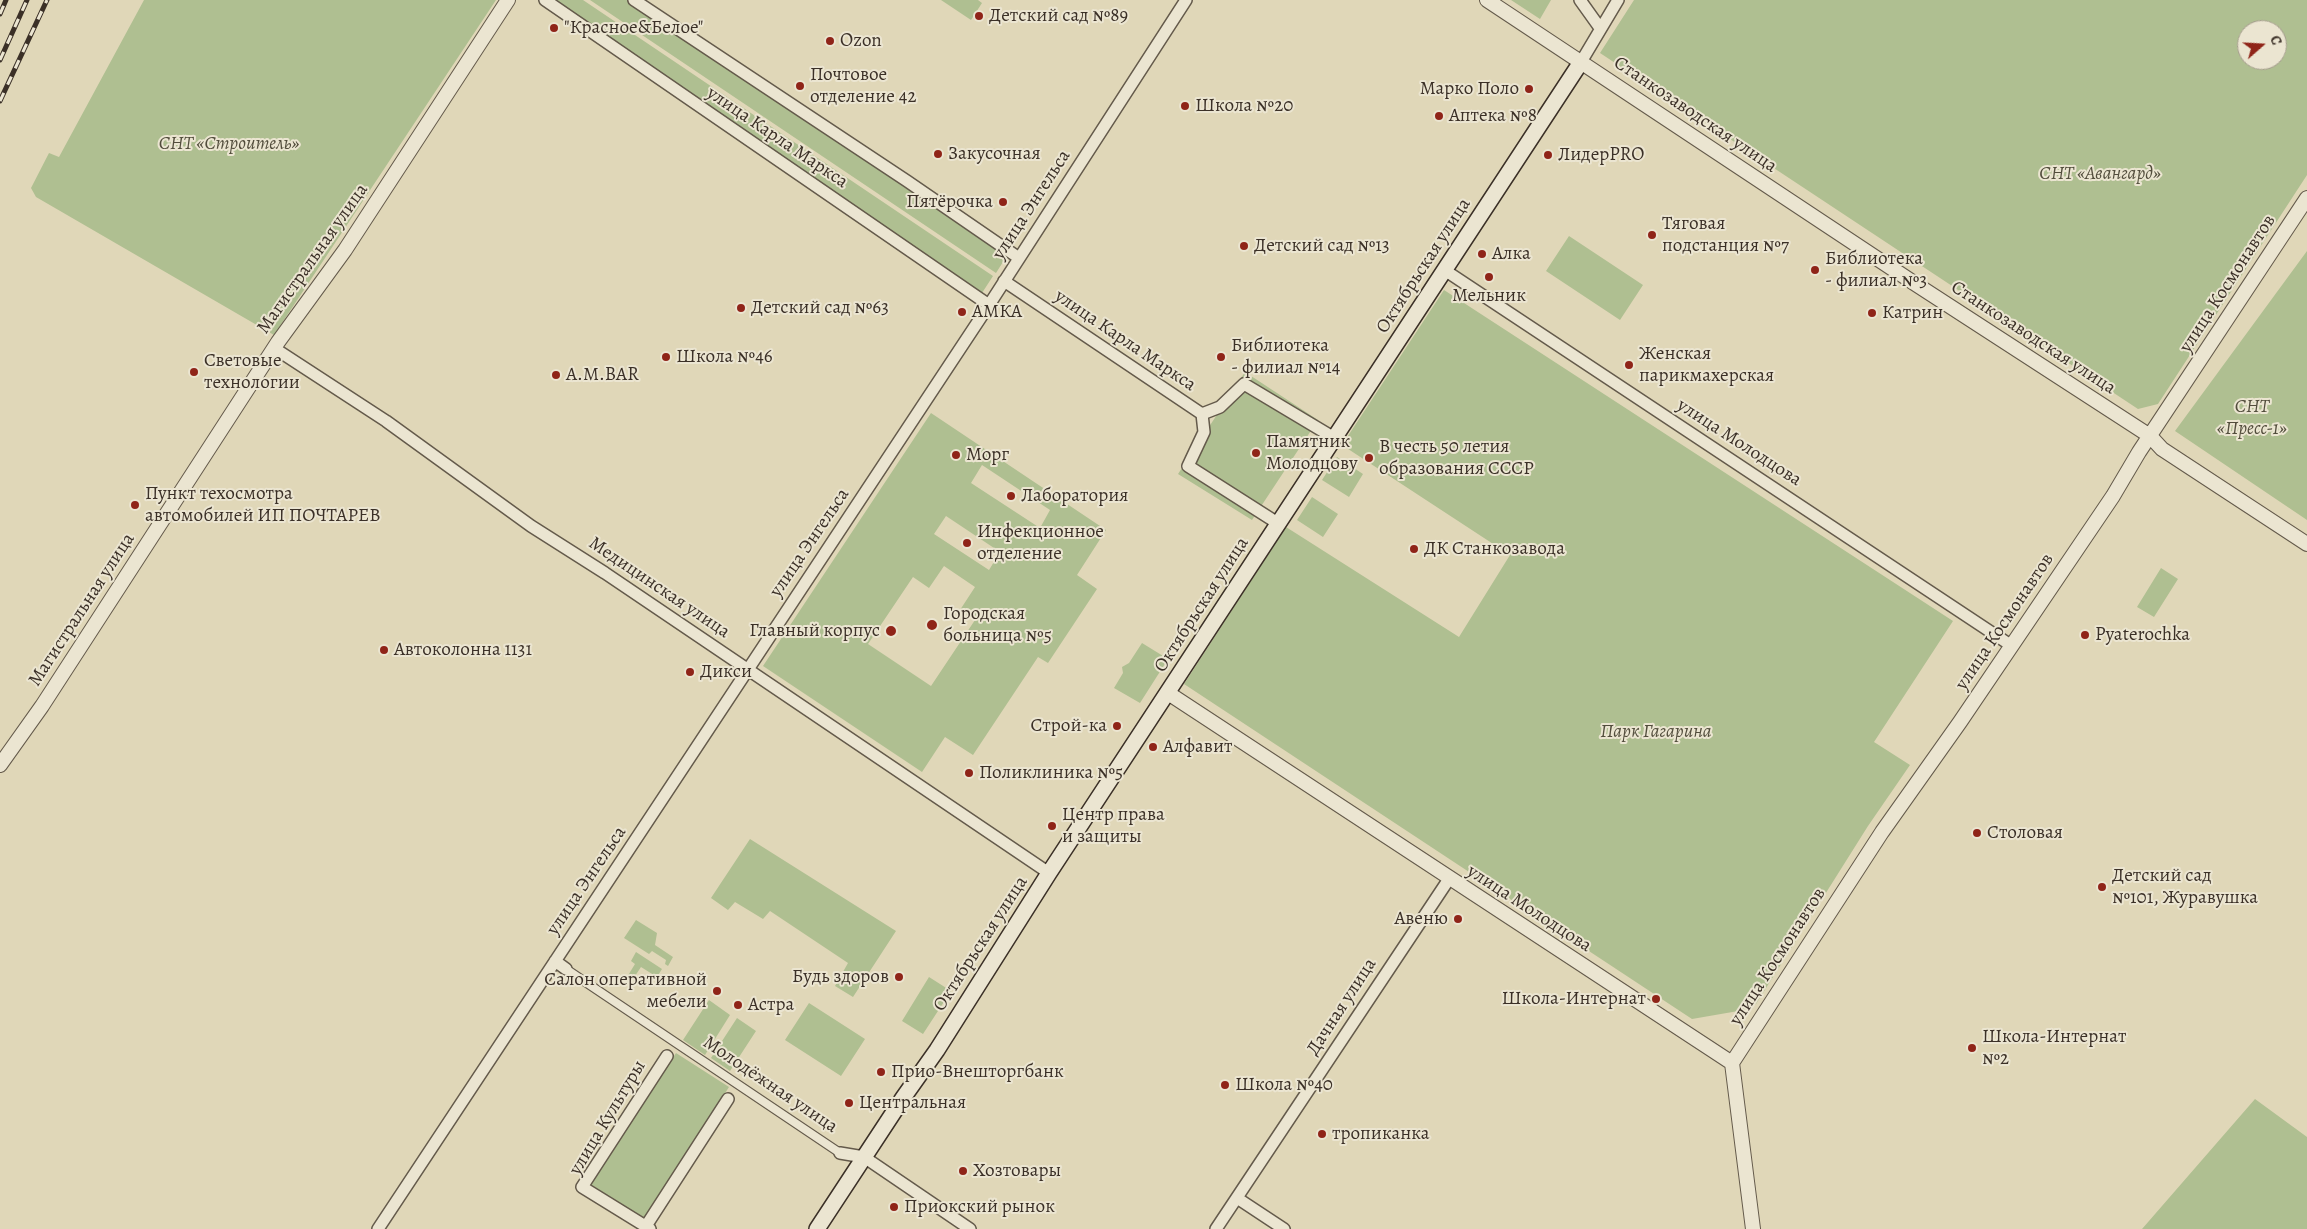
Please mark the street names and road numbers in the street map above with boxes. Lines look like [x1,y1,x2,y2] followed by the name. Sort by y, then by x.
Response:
[1609,52,1781,178] street label: Станкозаводская улица
[702,82,852,194] street label: улица Карла Маркса
[988,146,1076,264] street label: улица Энгельса
[253,179,373,339] street label: Магистральная улица
[1372,194,1476,338] street label: Октябрьская улица
[2175,211,2281,357] street label: улица Космонавтов
[1946,276,2120,400] street label: Станкозаводская улица
[1050,285,1200,397] street label: улица Карла Маркса
[1672,394,1806,492] street label: улица Молодцова
[765,484,855,602] street label: улица Энгельса
[24,529,140,691] street label: Магистральная улица
[584,532,734,644] street label: Медицинская улица
[1150,533,1254,677] street label: Октябрьская улица
[1951,549,2059,695] street label: улица Космонавтов
[542,822,632,940] street label: улица Энгельса
[1462,860,1596,958] street label: улица Молодцова
[929,872,1033,1016] street label: Октябрьская улица
[1725,884,1831,1030] street label: улица Космонавтов
[1302,954,1382,1060] street label: Дачная улица
[698,1031,842,1139] street label: Молодёжная улица
[565,1056,651,1180] street label: улица Культуры

